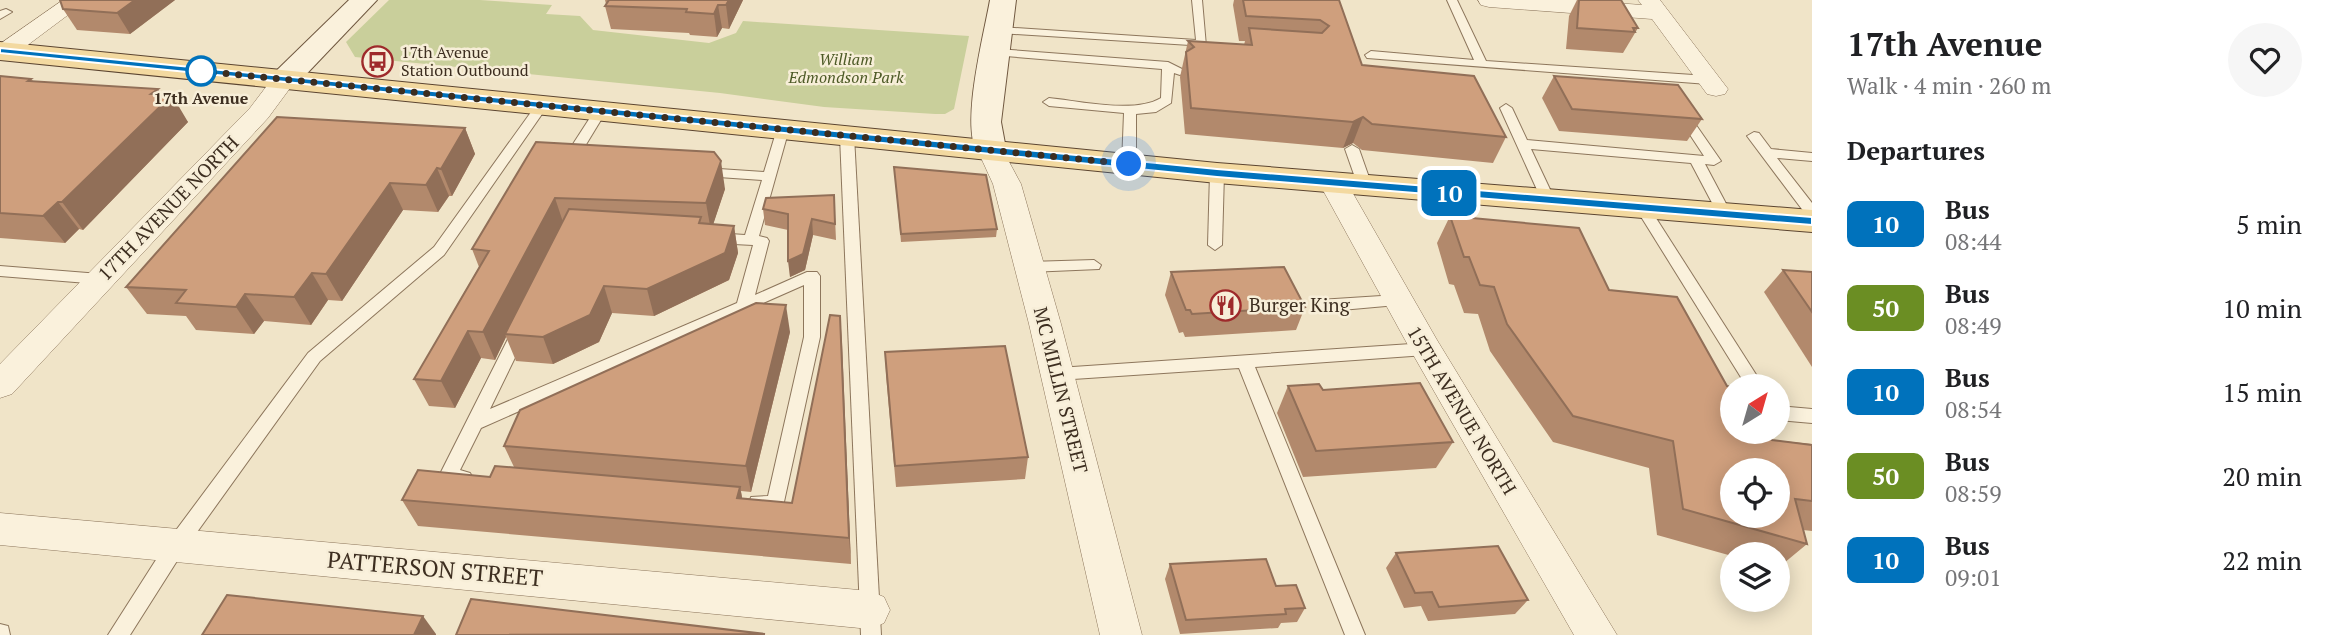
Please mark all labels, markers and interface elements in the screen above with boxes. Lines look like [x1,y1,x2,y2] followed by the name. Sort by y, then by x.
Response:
[1847,22,2042,65] text: 17th Avenue
[2228,23,2302,97] button: heart
[401,41,529,81] place label: 17th Avenue Station Outbound
[361,44,395,78] bus stop icon: 17th Avenue Station Outbound
[787,48,904,88] park label: William Edmondson Park
[186,56,216,86] marker: 17th Avenue
[1847,70,2051,101] text: Walk · 4 min · 260 m
[154,87,249,109] place label: 17th Avenue
[92,130,244,285] street label: 17TH AVENUE NORTH
[1847,133,1985,167] text: Departures
[1111,146,1146,181] your location
[1418,170,1480,216] line badge: 10
[1435,177,1463,209] text: 10
[1945,192,1990,226] text: Bus
[2236,207,2302,241] text: 5 min
[1872,208,1899,240] text: 10
[1945,226,2002,257] text: 08:44
[1945,276,1990,310] text: Bus
[1209,288,1243,322] restaurant icon: Burger King
[2222,291,2302,325] text: 10 min
[1249,292,1351,317] place label: Burger King
[1872,292,1899,324] text: 50
[1029,304,1094,476] street label: MC MILLIN STREET
[1945,310,2002,341] text: 08:49
[1402,321,1523,499] street label: 15TH AVENUE NORTH
[1945,360,1990,394] text: Bus
[1720,374,1790,444] north arrow
[1720,374,1790,612] map controls
[2222,375,2302,409] text: 15 min
[1872,376,1899,408] text: 10
[1945,394,2002,425] text: 08:54
[1945,444,1990,478] text: Bus
[1720,458,1790,528] button: locate
[2222,459,2302,493] text: 20 min
[1872,460,1899,492] text: 50
[1945,478,2002,509] text: 08:59
[1945,528,1990,562] text: Bus
[1720,542,1790,612] button: layers
[2222,543,2302,577] text: 22 min
[326,544,544,593] street label: PATTERSON STREET
[1872,544,1899,576] text: 10
[1945,562,2002,593] text: 09:01

